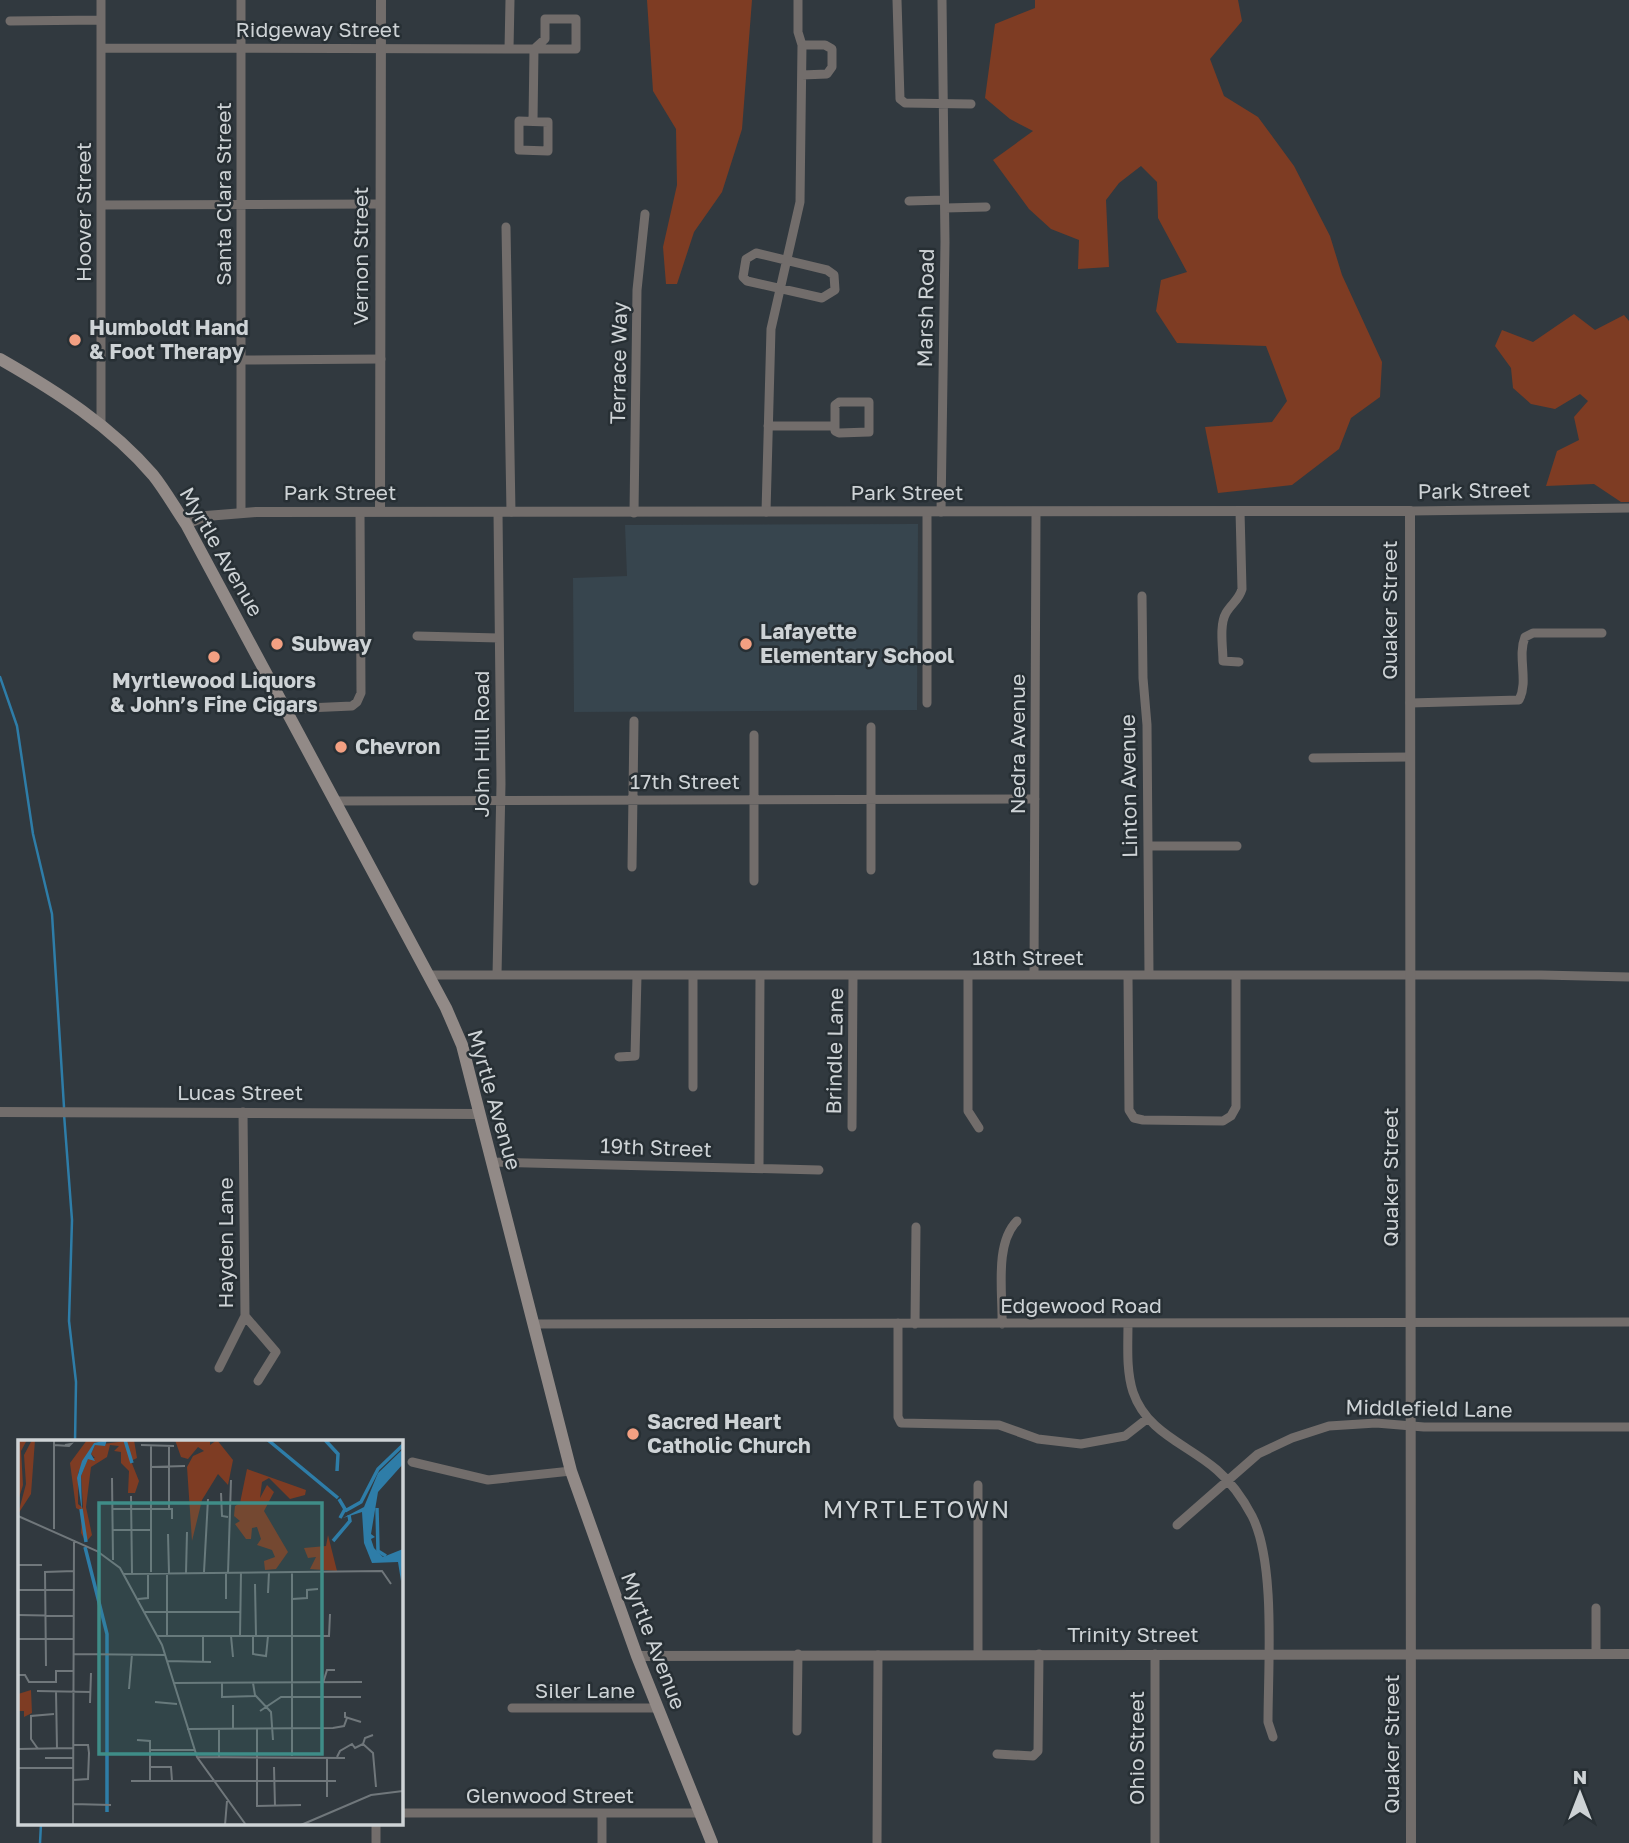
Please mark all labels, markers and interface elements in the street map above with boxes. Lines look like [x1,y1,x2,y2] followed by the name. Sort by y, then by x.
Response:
[236,16,400,42] street label: Ridgeway Street
[210,102,236,286] street label: Santa Clara Street
[70,142,96,282] street label: Hoover Street
[347,186,373,326] street label: Vernon Street
[911,248,939,368] street label: Marsh Road
[604,301,632,425] street label: Terrace Way
[89,314,249,364] place label: Humboldt Hand & Foot Therapy
[67,332,83,348] marker: Humboldt Hand & Foot Therapy
[1417,476,1531,504] street label: Park Street
[284,479,396,505] street label: Park Street
[851,479,963,505] street label: Park Street
[174,482,269,621] street label: Myrtle Avenue
[1376,540,1402,680] street label: Quaker Street
[760,618,954,668] place label: Lafayette Elementary School
[291,630,372,656] place label: Subway
[269,636,285,652] marker: Subway
[738,636,754,652] marker: Lafayette Elementary School
[206,649,222,665] marker: Myrtlewood Liquors & John’s Fine Cigars
[110,667,318,717] place label: Myrtlewood Liquors & John’s Fine Cigars
[468,670,494,818] street label: John Hill Road
[1004,674,1030,814] street label: Nedra Avenue
[1114,714,1142,858] street label: Linton Avenue
[355,733,440,759] place label: Chevron
[333,739,349,755] marker: Chevron
[630,768,740,794] street label: 17th Street
[972,944,1084,970] street label: 18th Street
[820,987,848,1115] street label: Brindle Lane
[462,1026,527,1173] street label: Myrtle Avenue
[177,1079,303,1105] street label: Lucas Street
[1377,1107,1403,1247] street label: Quaker Street
[600,1132,712,1162] street label: 19th Street
[212,1177,238,1309] street label: Hayden Lane
[1000,1292,1162,1318] street label: Edgewood Road
[1345,1394,1513,1422] street label: Middlefield Lane
[647,1408,811,1458] place label: Sacred Heart Catholic Church
[625,1426,641,1442] marker: Sacred Heart Catholic Church
[18,1440,402,1826] inset map
[823,1494,1011,1523] district label: MYRTLETOWN
[616,1568,692,1713] street label: Myrtle Avenue
[1067,1621,1199,1647] street label: Trinity Street
[1378,1674,1404,1814] street label: Quaker Street
[535,1677,635,1703] street label: Siler Lane
[1123,1691,1149,1805] street label: Ohio Street
[1545,1759,1615,1829] north arrow
[1573,1765,1587,1788] text: N
[466,1782,634,1808] street label: Glenwood Street

